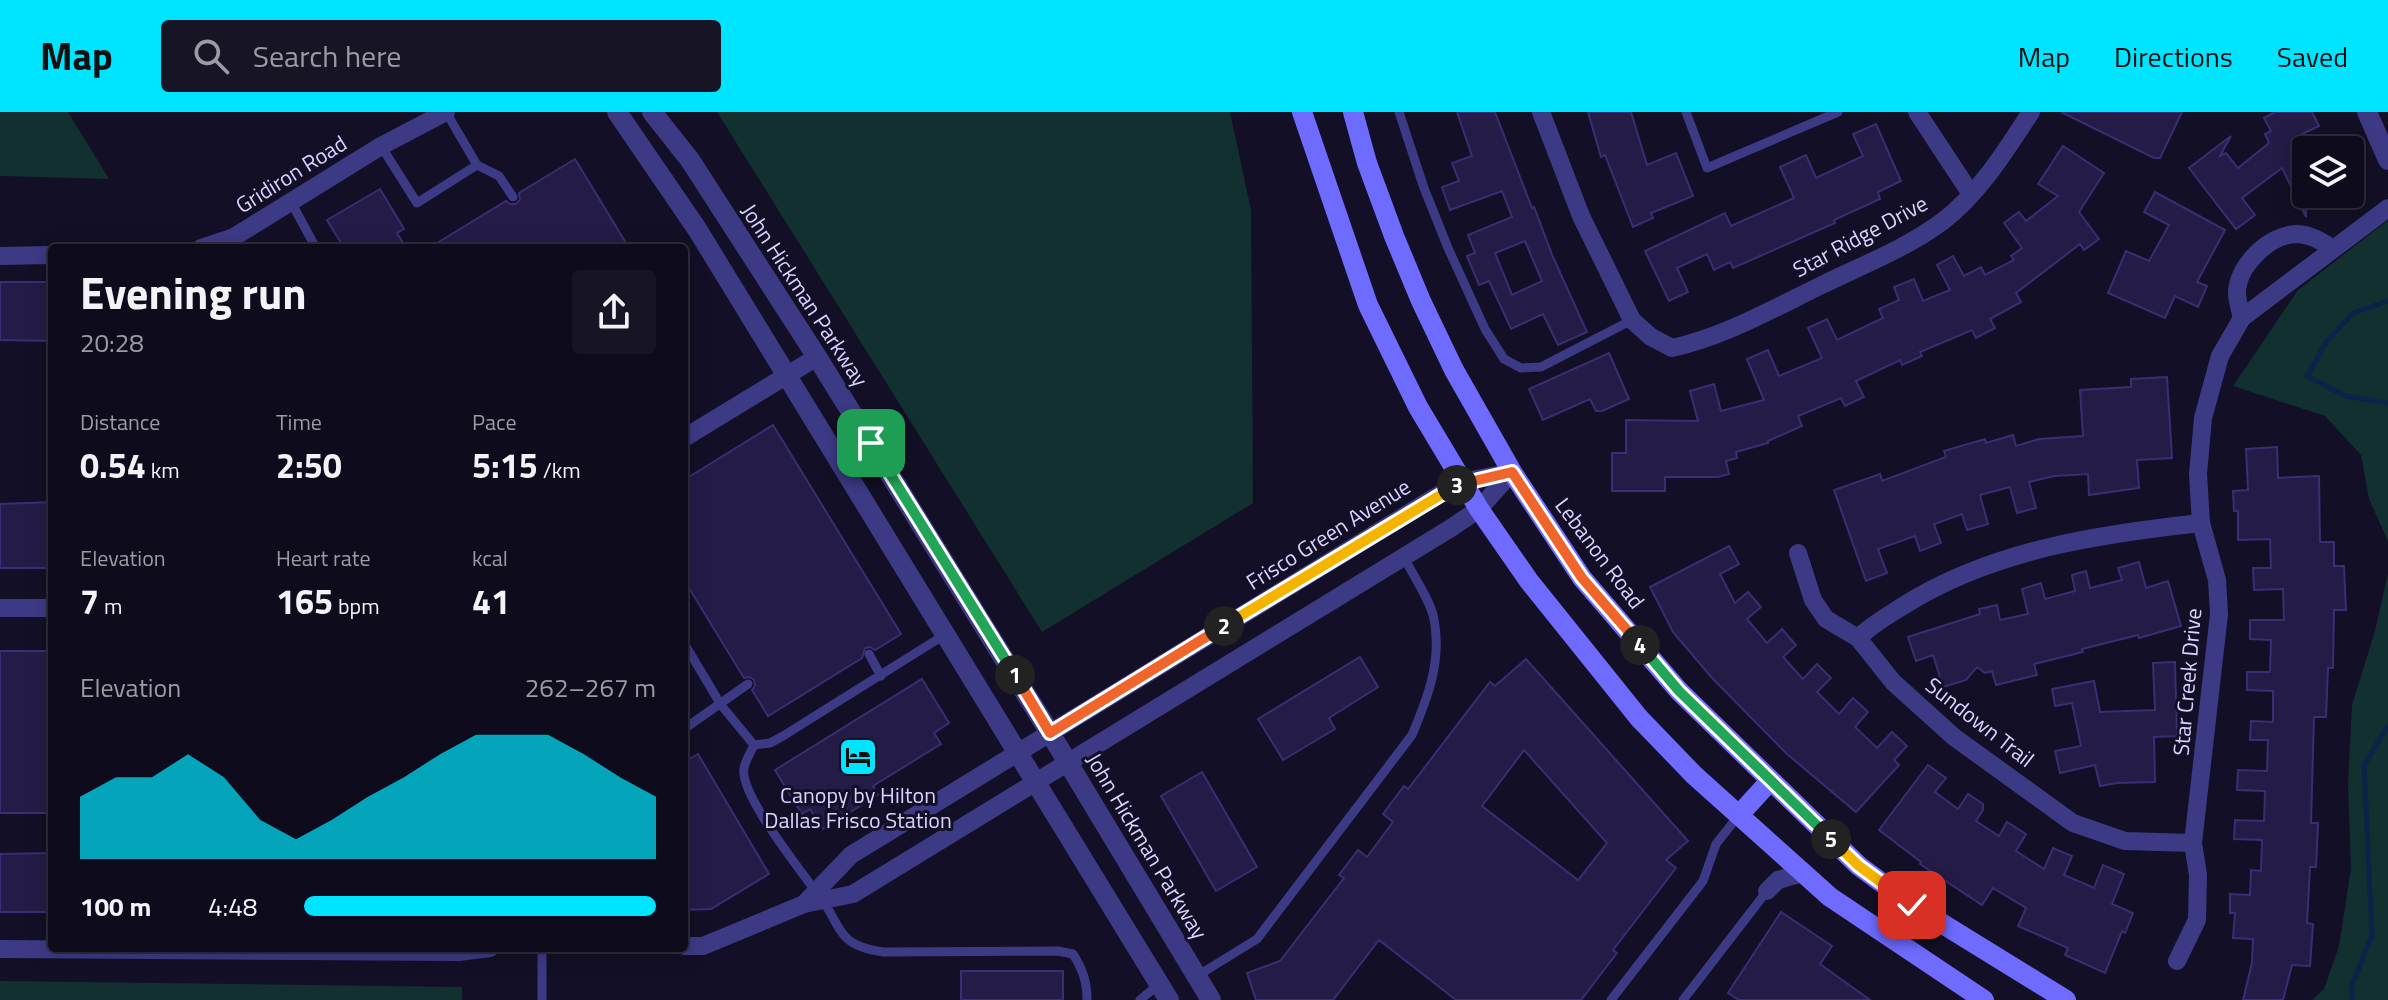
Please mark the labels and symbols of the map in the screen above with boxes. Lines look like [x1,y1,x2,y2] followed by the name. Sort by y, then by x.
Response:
[229,126,353,222] street label: Gridiron Road
[1787,186,1933,286] street label: Star Ridge Drive
[733,197,877,394] street label: John Hickman Parkway
[837,409,905,477] pin
[1437,465,1477,505] pin: 3
[1239,470,1417,598] street label: Frisco Green Avenue
[1547,490,1653,616] street label: Lebanon Road
[1204,606,1244,646] pin: 2
[2164,607,2210,757] street label: Star Creek Drive
[1620,625,1660,665] pin: 4
[995,655,1035,695] pin: 1
[1918,669,2042,775] street label: Sundown Trail
[837,736,879,778] hotel icon: Canopy by Hilton Dallas Frisco Station
[1078,746,1216,946] street label: John Hickman Parkway
[764,778,952,837] place label: Canopy by Hilton Dallas Frisco Station
[1811,819,1851,859] pin: 5
[1878,871,1946,939] pin

